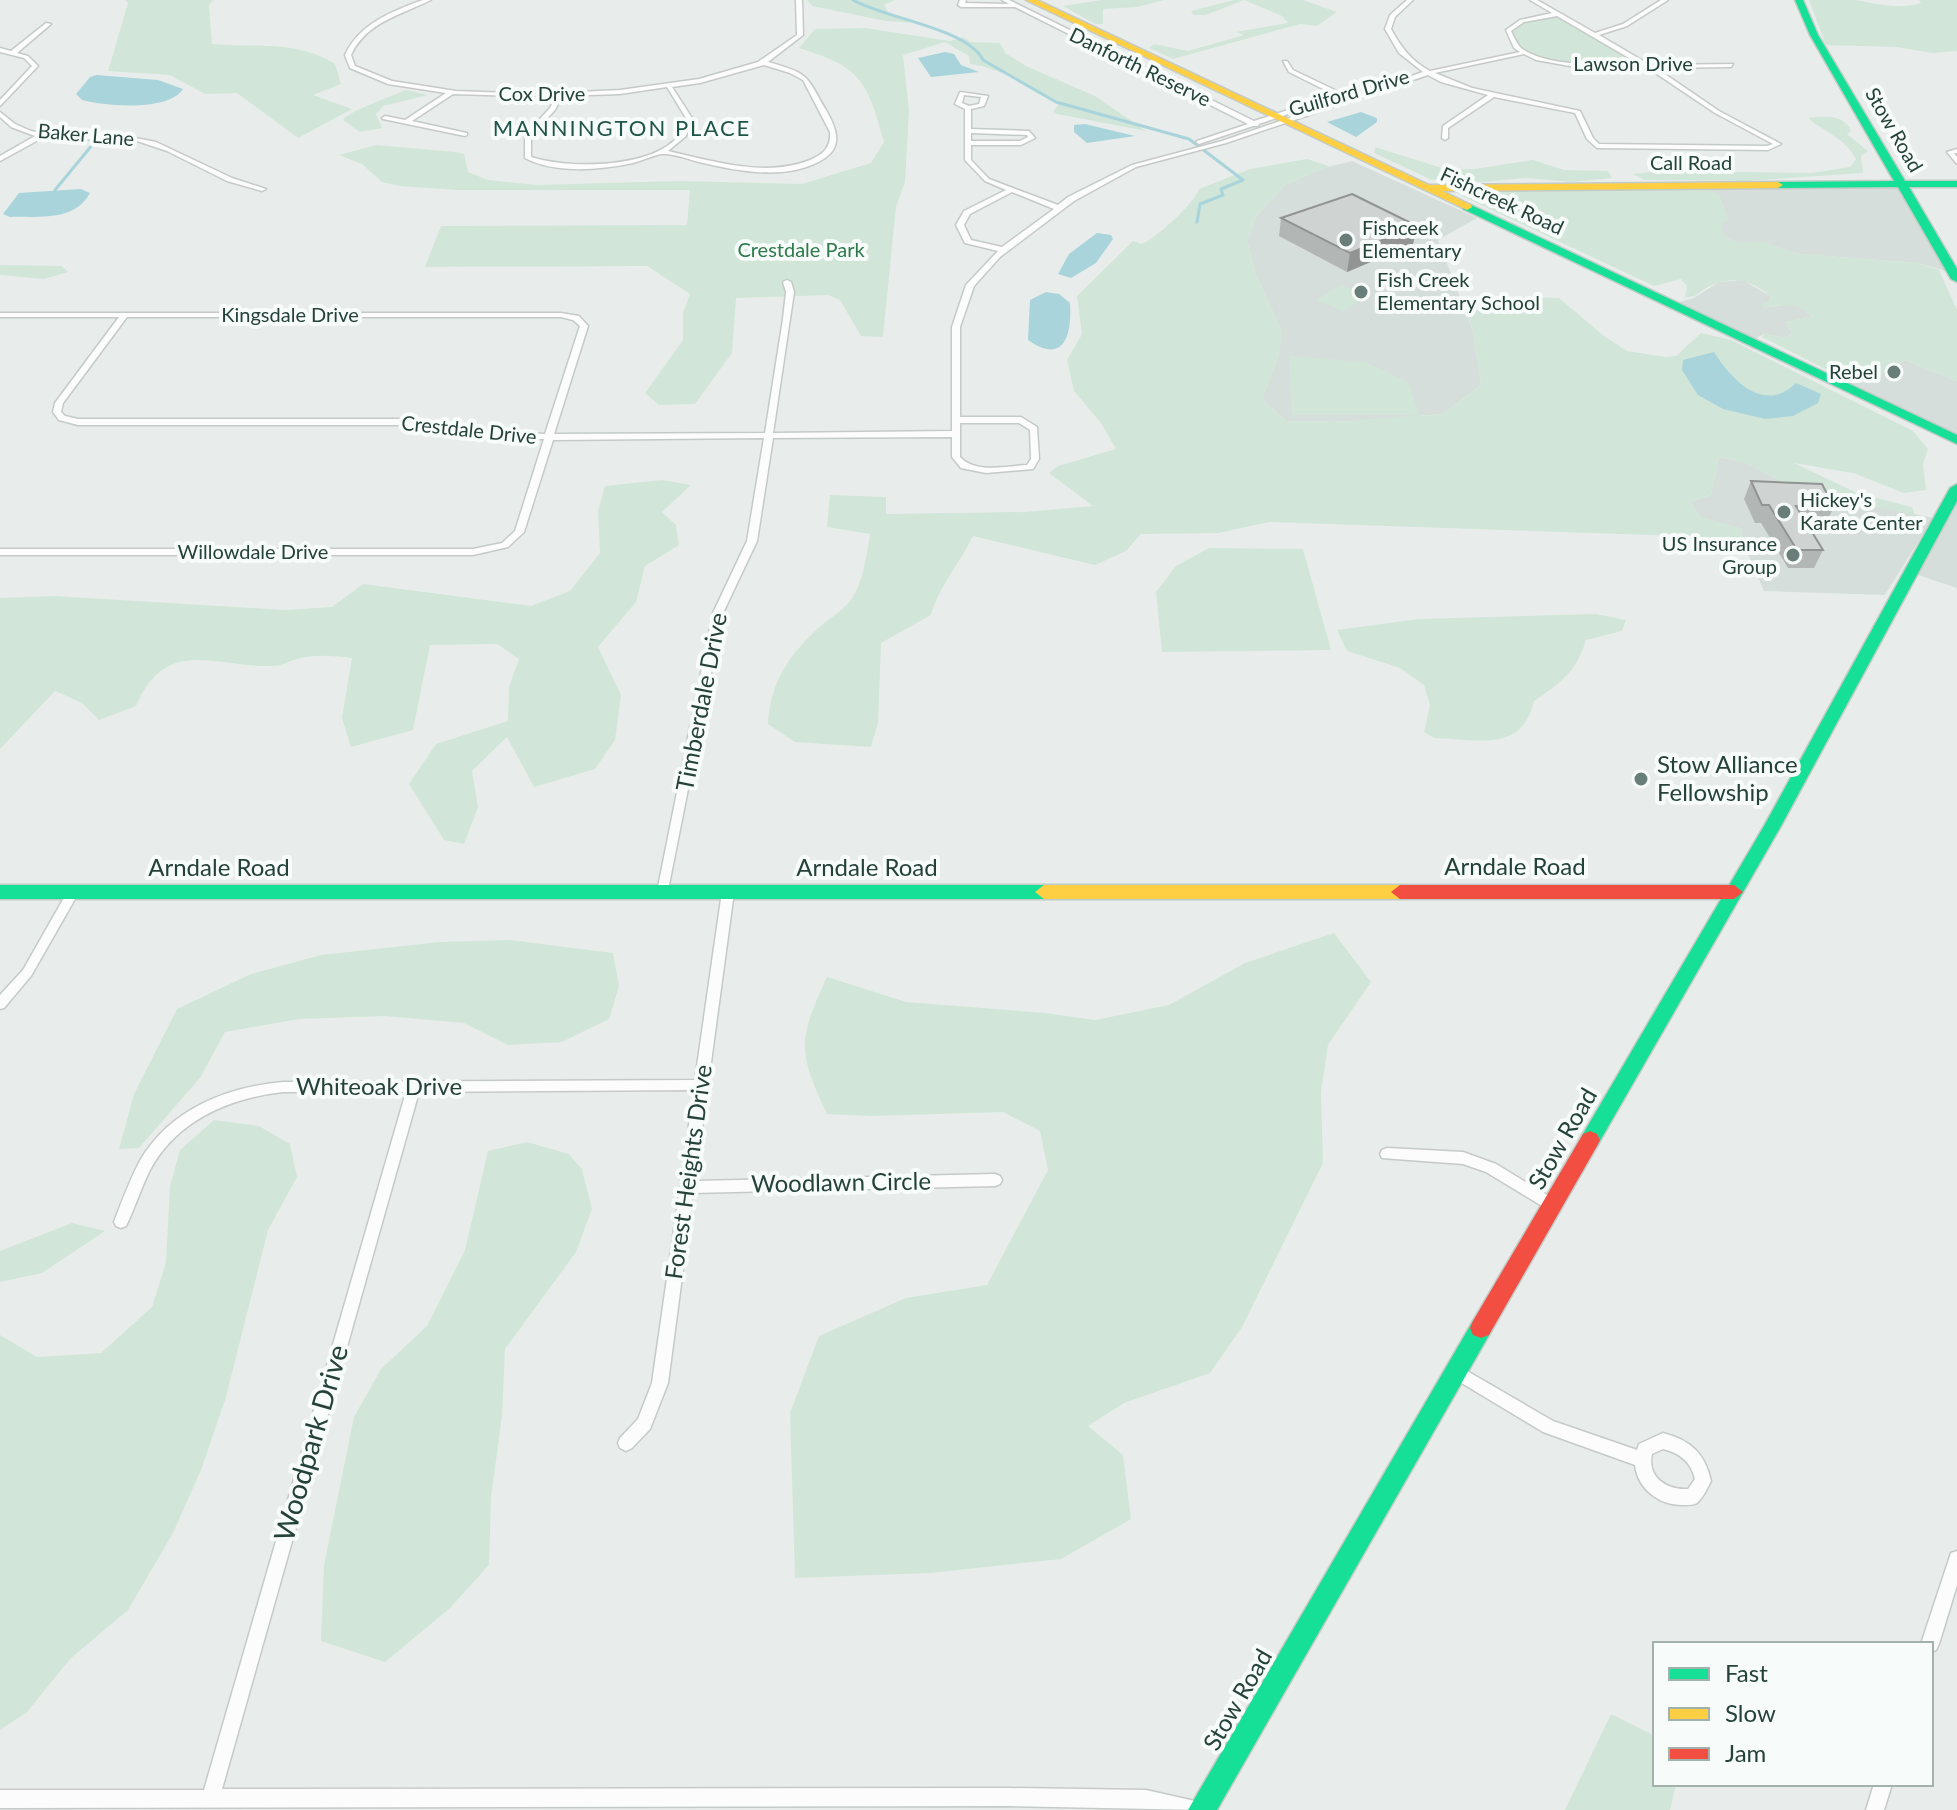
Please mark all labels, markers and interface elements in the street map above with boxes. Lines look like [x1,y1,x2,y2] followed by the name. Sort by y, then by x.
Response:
[1066,22,1215,111] street label: Danforth Reserve
[1573,51,1693,75] street label: Lawson Drive
[1286,63,1412,121] street label: Guilford Drive
[499,81,585,105] street label: Cox Drive
[1861,83,1929,176] street label: Stow Road
[493,114,751,141] district label: MANNINGTON PLACE
[37,118,135,150] street label: Baker Lane
[1650,150,1732,174] street label: Call Road
[1437,161,1568,239] street label: Fishcreek Road
[1362,215,1462,262] place label: Fishceek Elementary
[1337,231,1355,249] marker: Fishceek Elementary
[737,237,865,261] park label: Crestdale Park
[1377,267,1540,314] place label: Fish Creek Elementary School
[1352,283,1370,301] marker: Fish Creek Elementary School
[221,302,359,326] street label: Kingsdale Drive
[1829,359,1878,383] place label: Rebel
[1885,363,1903,381] marker: Rebel
[400,410,538,448] street label: Crestdale Drive
[1800,487,1923,534] place label: Hickey's Karate Center
[1775,503,1793,521] marker: Hickey's Karate Center
[1662,531,1777,578] place label: US Insurance Group
[178,539,328,563] street label: Willowdale Drive
[1784,546,1802,564] marker: US Insurance Group
[669,610,732,793] street label: Timberdale Drive
[1657,749,1798,806] place label: Stow Alliance Fellowship
[1632,770,1650,788] marker: Stow Alliance Fellowship
[1444,851,1586,880] street label: Arndale Road
[148,852,290,881] street label: Arndale Road
[796,852,938,881] street label: Arndale Road
[658,1063,717,1281] street label: Forest Heights Drive
[296,1071,462,1100] street label: Whiteoak Drive
[1521,1082,1602,1194] street label: Stow Road
[751,1165,931,1198] street label: Woodlawn Circle
[266,1341,354,1545] street label: Woodpark Drive
[1653,1642,1933,1786] legend
[1196,1643,1277,1755] street label: Stow Road
[1725,1658,1768,1687] text: Fast
[1725,1698,1776,1727] text: Slow
[1725,1738,1766,1767] text: Jam

